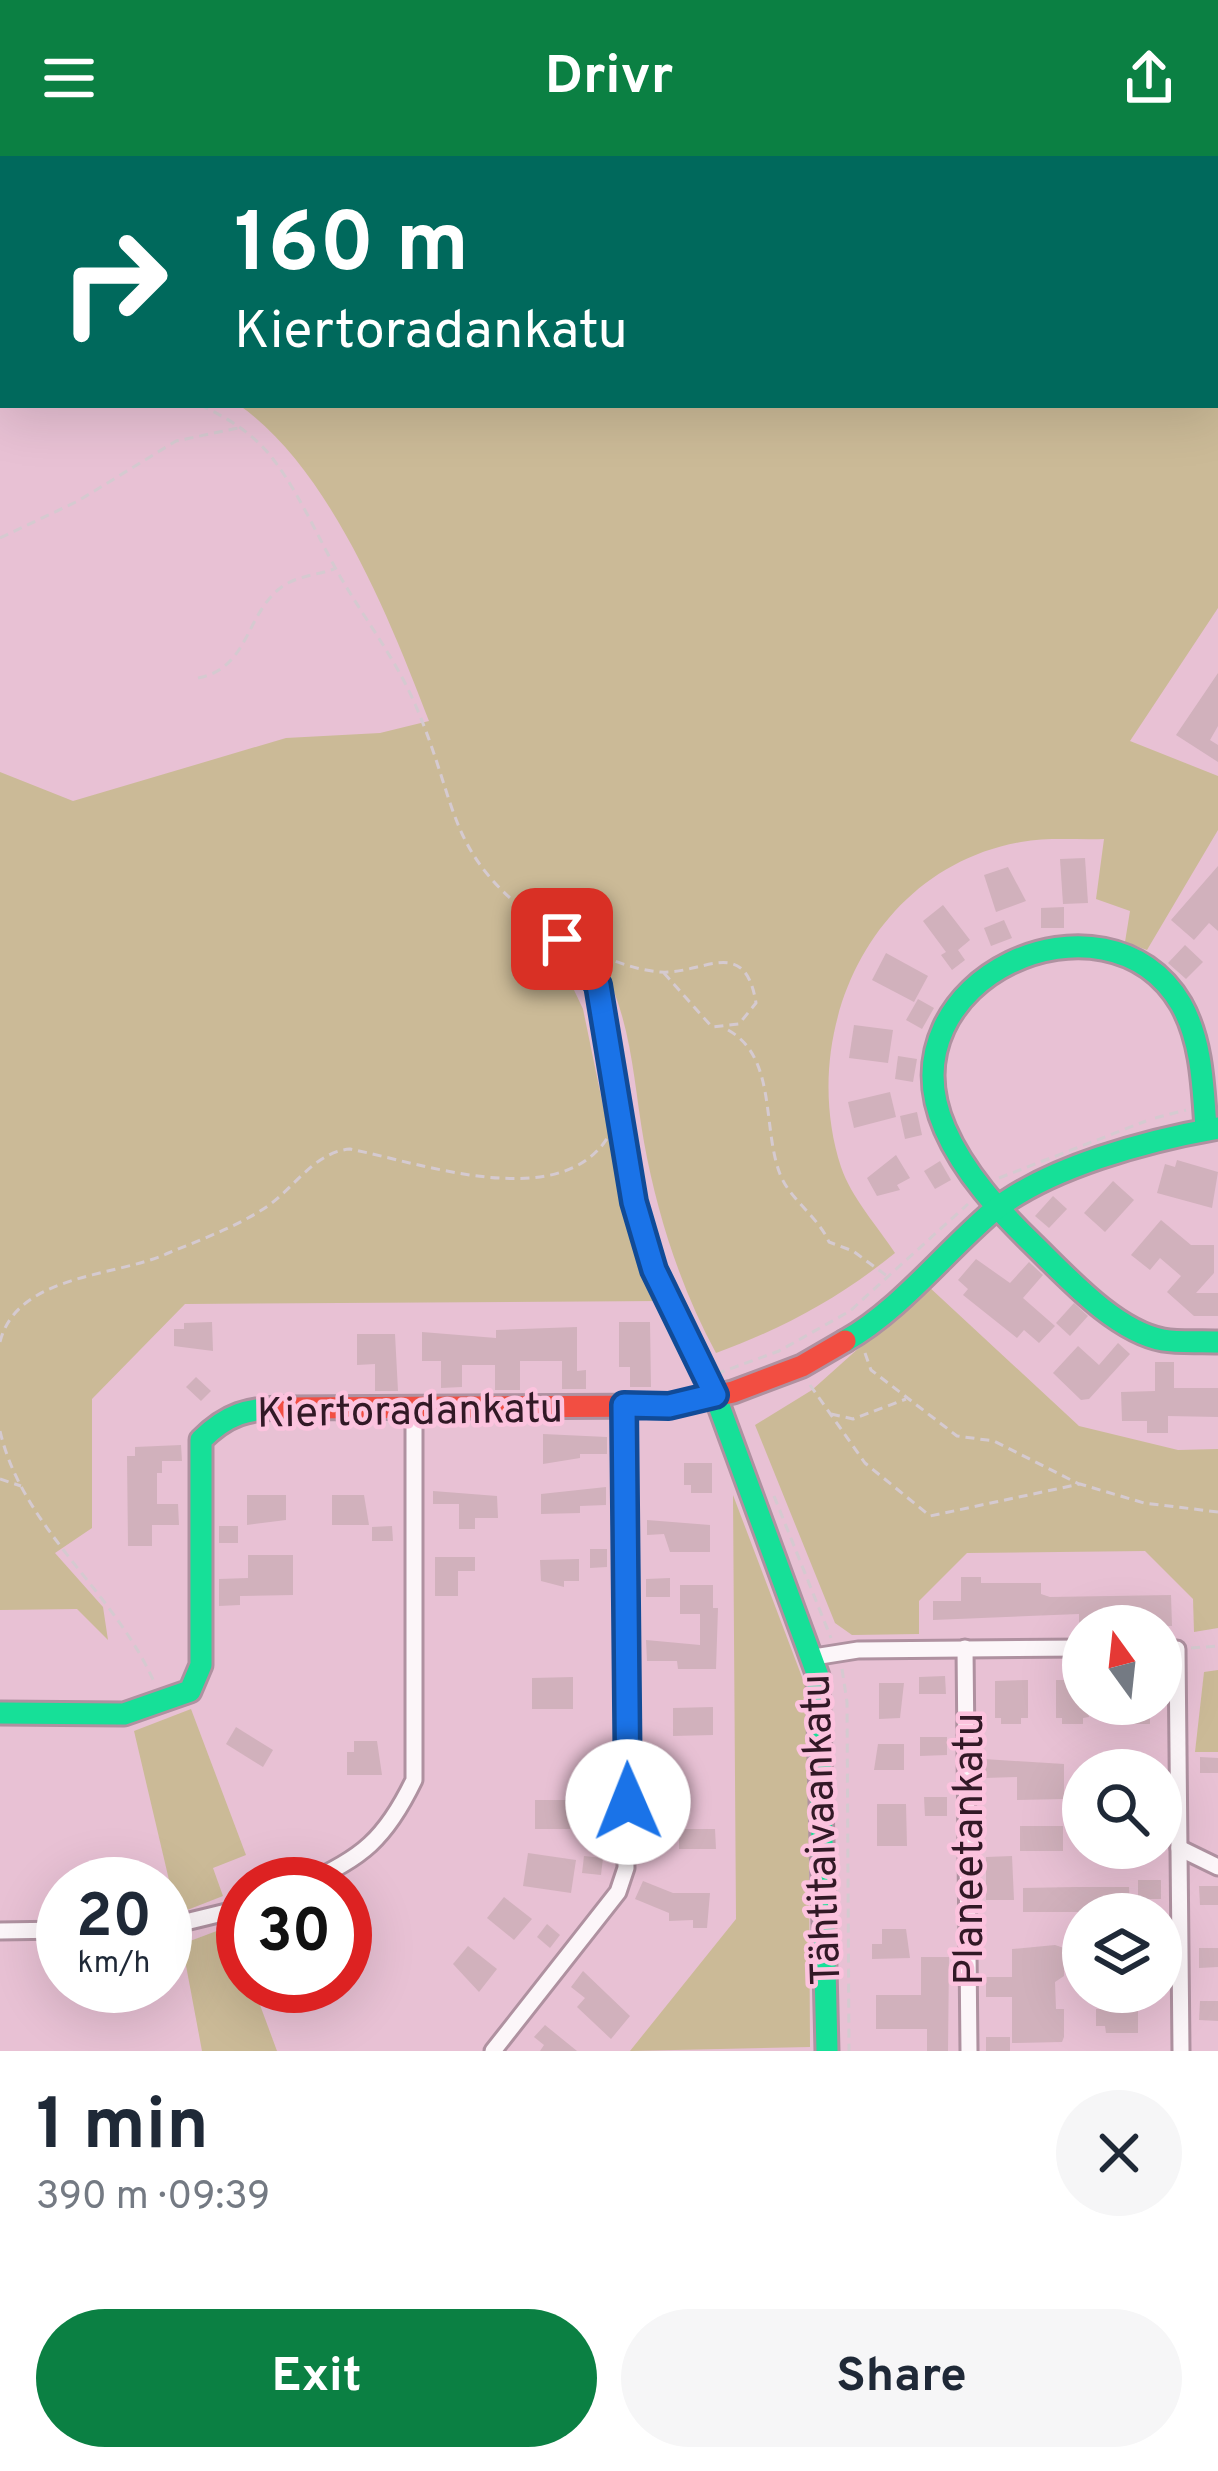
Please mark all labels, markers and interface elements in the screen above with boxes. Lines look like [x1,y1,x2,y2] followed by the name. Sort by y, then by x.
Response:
[545,44,673,113] text: Drivr
[36,45,102,111] icon: menu
[1116,45,1182,111] icon: share
[234,195,469,301] text: 160 m
[36,204,192,360] icon: right
[234,299,628,368] text: Kiertoradankatu
[511,888,613,990] pin
[529,906,595,972] icon: arrive
[256,1384,564,1443] street label: Kiertoradankatu
[1062,1605,1182,1725] north arrow
[1062,1605,1182,2013] map controls
[792,1673,855,1987] street label: Tähtitaivaankatu
[945,1713,998,1985] street label: Planeetankatu
[565,1739,691,1865] position arrow
[1062,1749,1182,1869] button: search
[216,1857,372,2013] speed limit sign: 30
[76,1882,152,1958] text: 20
[1062,1893,1182,2013] button: layers
[78,1946,150,1983] text: km/h
[36,2083,209,2175] text: 1 min
[1056,2090,1182,2216] button: close
[36,2174,270,2223] text: 390 m · 09:39
[36,2309,597,2447] button: Exit
[621,2309,1182,2447] button: Share

